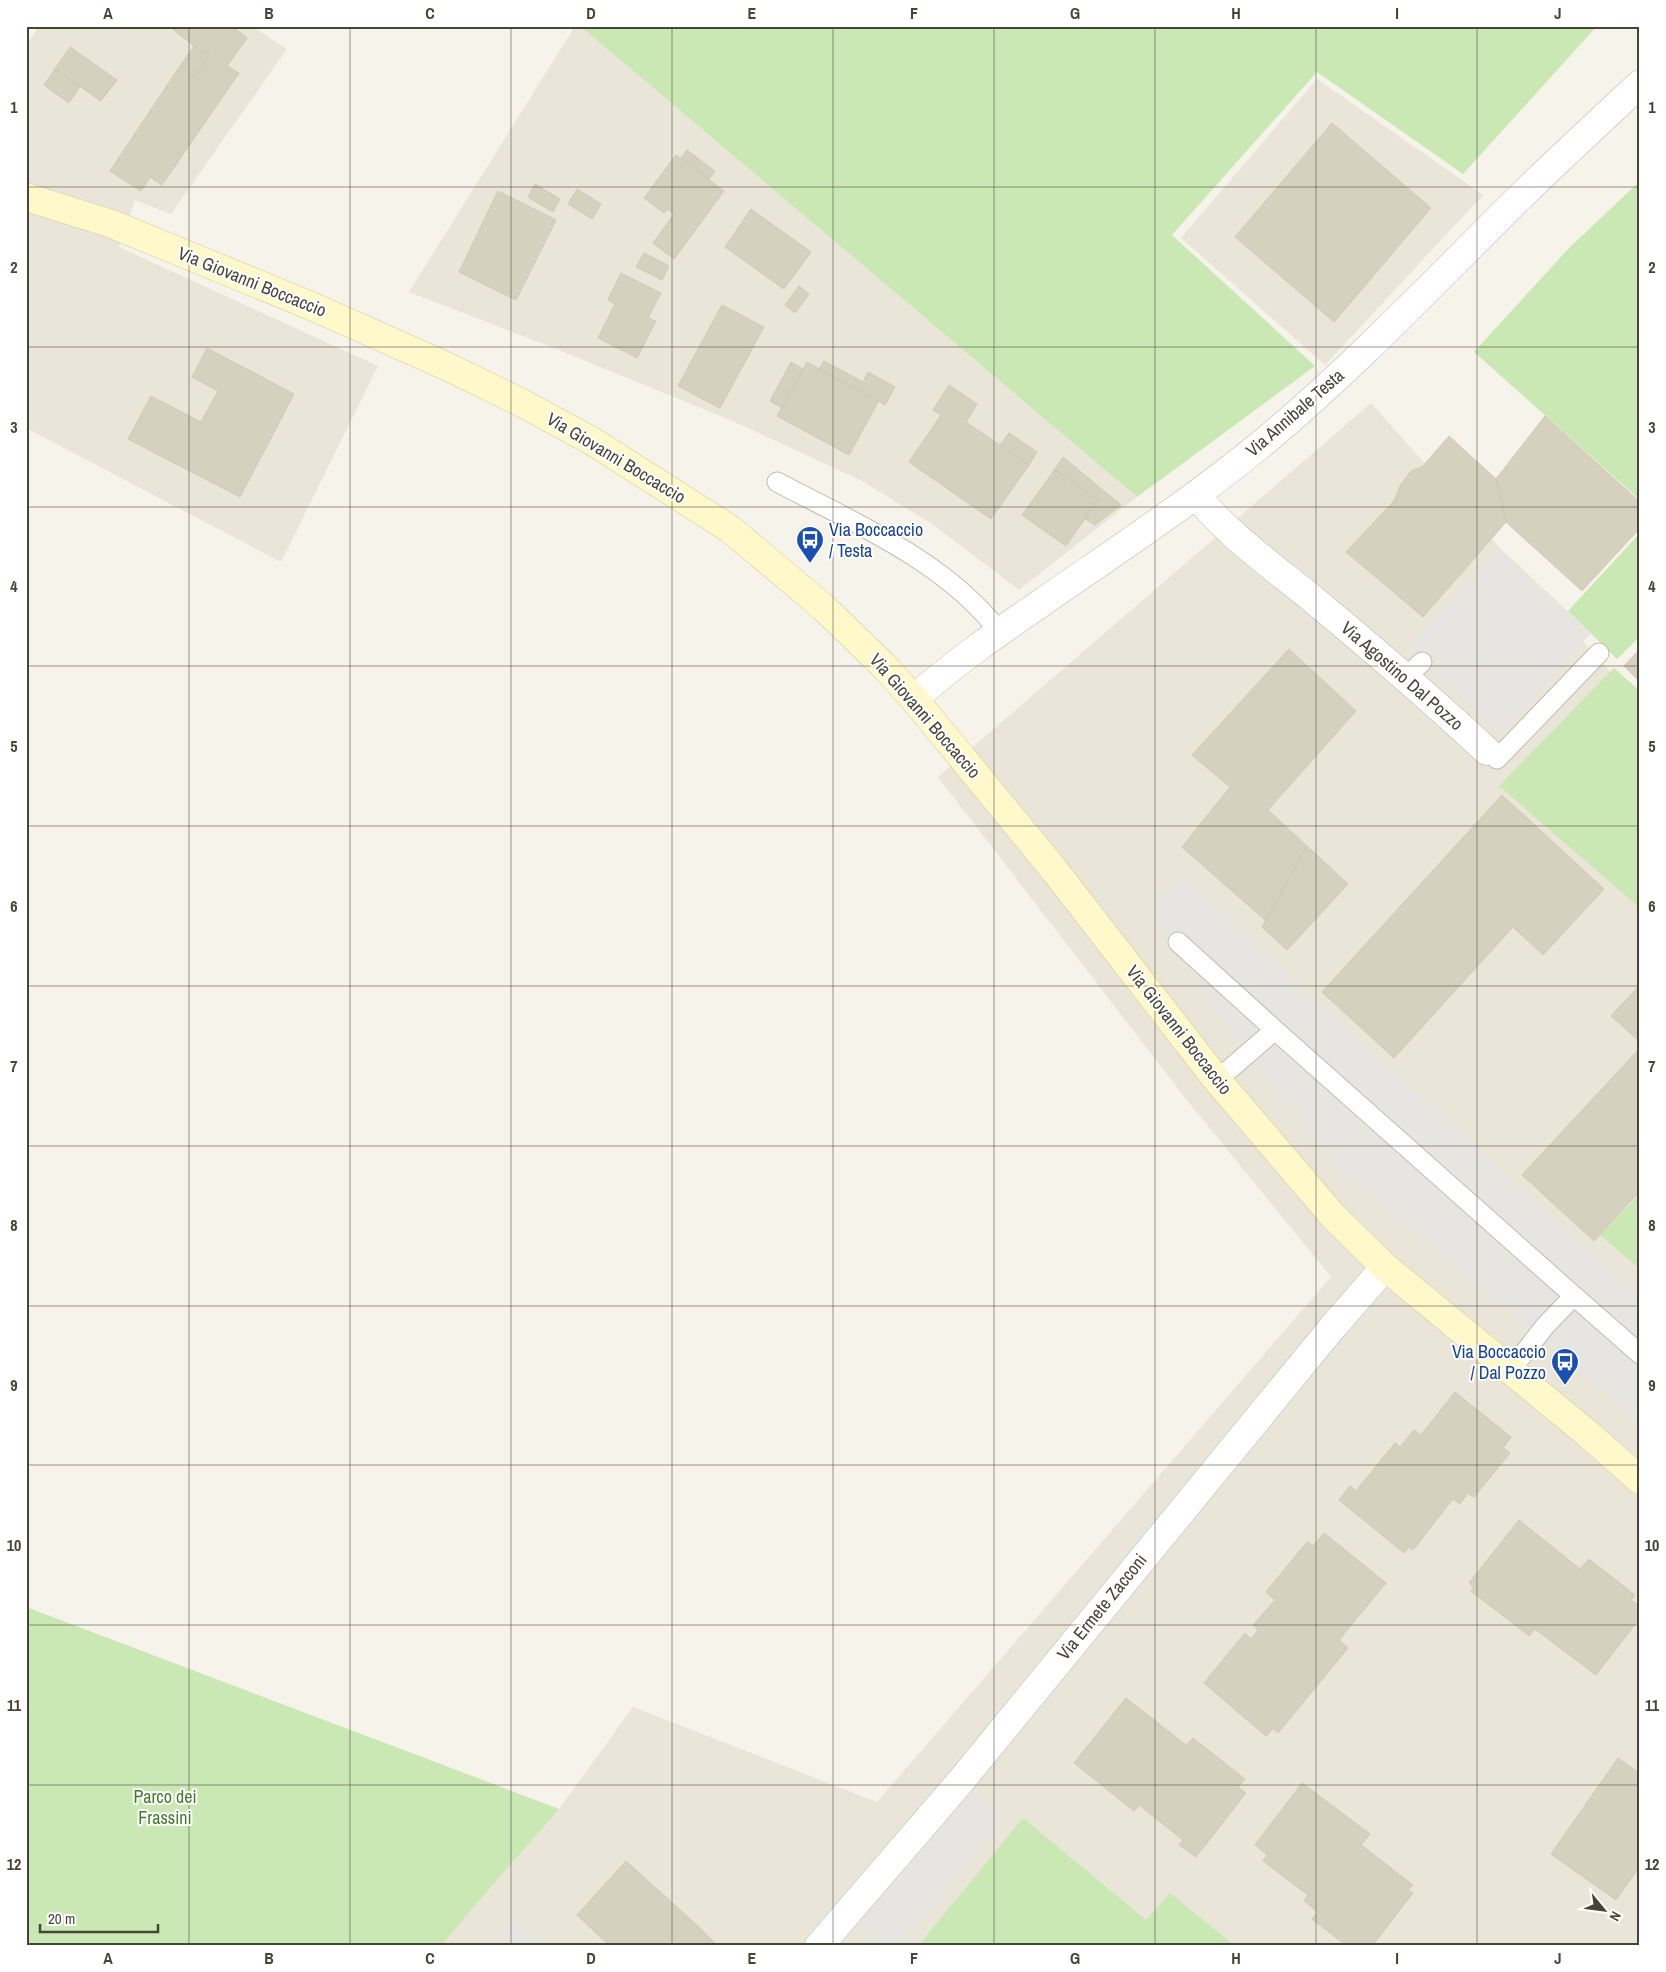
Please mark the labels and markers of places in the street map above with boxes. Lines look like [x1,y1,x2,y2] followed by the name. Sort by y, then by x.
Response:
[829,517,923,563] place label: Via Boccaccio / Testa
[795,525,825,564] bus stop icon: Via Boccaccio / Testa
[1452,1339,1546,1385] place label: Via Boccaccio / Dal Pozzo
[1550,1347,1580,1386] bus stop icon: Via Boccaccio / Dal Pozzo

